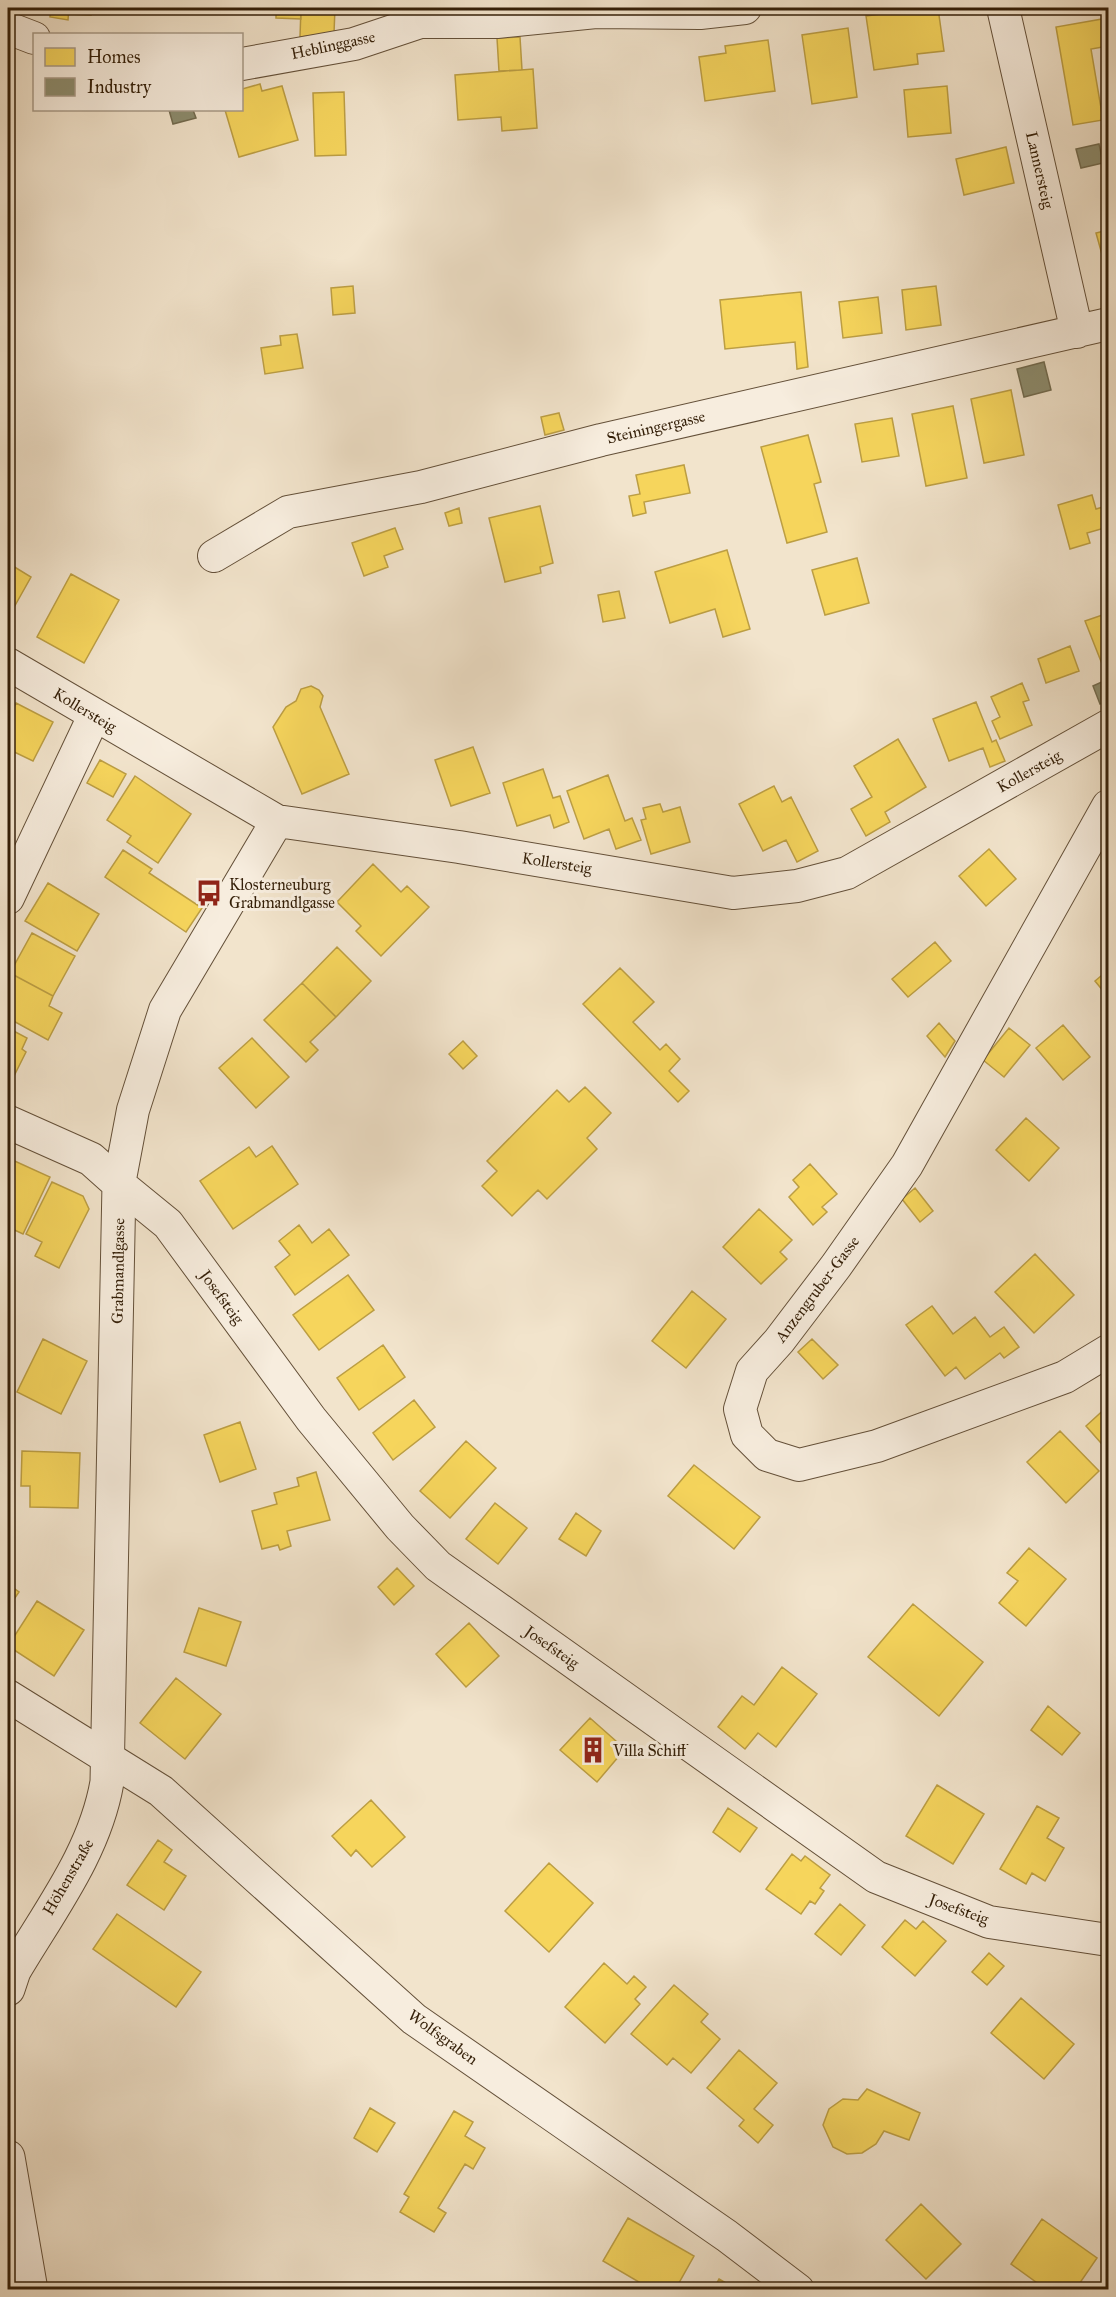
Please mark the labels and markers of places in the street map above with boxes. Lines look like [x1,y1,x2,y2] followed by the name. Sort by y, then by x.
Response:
[229,875,335,913] place label: Klosterneuburg Grabmandlgasse
[194,878,224,908] bus stop icon: Klosterneuburg Grabmandlgasse
[578,1735,608,1765] building icon: Villa Schiff
[612,1741,689,1760] place label: Villa Schiff

